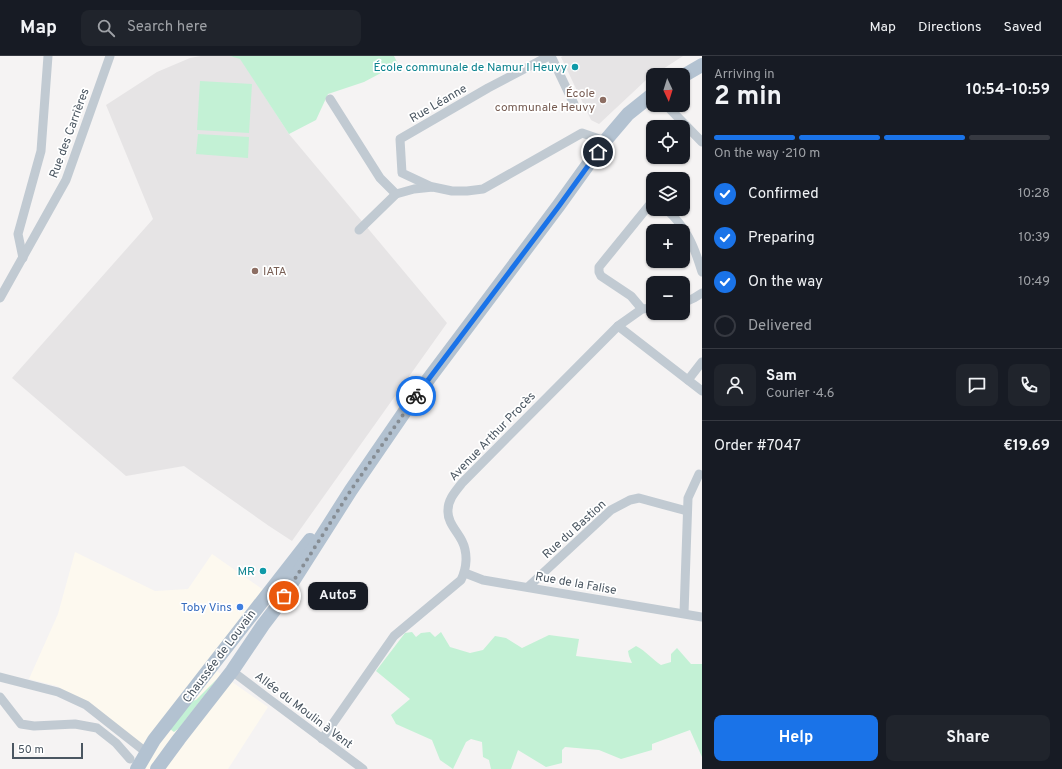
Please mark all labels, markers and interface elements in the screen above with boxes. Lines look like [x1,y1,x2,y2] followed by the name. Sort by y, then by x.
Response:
[81,10,361,46] search box
[20,16,57,40] text: Map
[95,17,117,39] icon: search
[127,18,207,37] text: Search here
[870,19,896,36] text: Map
[918,19,982,36] text: Directions
[1004,19,1042,36] text: Saved
[373,60,567,76] place label: École communale de Namur I Heuvy
[570,62,580,72] marker: École communale de Namur I Heuvy
[714,67,775,83] text: Arriving in
[646,68,690,112] north arrow
[646,68,690,320] map controls
[407,81,470,127] street label: Rue Léanne
[714,81,782,114] text: 2 min
[966,81,1050,100] text: 10:54–10:59
[46,86,94,181] street label: Rue des Carrières
[495,86,595,116] place label: École communale Heuvy
[598,95,608,105] marker: École communale Heuvy
[646,120,690,164] button: locate
[581,135,615,169] pin
[587,141,609,163] icon: home
[714,146,820,162] text: On the way · 210 m
[646,172,690,216] button: layers
[714,183,736,205] icon: check
[748,185,819,204] text: Confirmed
[1018,186,1050,202] text: 10:28
[646,224,690,268] button: +
[714,227,736,249] icon: check
[748,229,815,248] text: Preparing
[1019,230,1050,246] text: 10:39
[263,264,287,280] place label: IATA
[250,266,260,276] marker: IATA
[714,271,736,293] icon: check
[748,273,823,292] text: On the way
[1018,274,1050,290] text: 10:49
[646,276,690,320] button: −
[748,317,812,336] text: Delivered
[714,364,756,406] button: person
[956,364,998,406] button: chat
[1008,364,1050,406] button: phone
[766,367,797,386] text: Sam
[396,376,436,416] courier
[405,385,427,407] icon: bike
[766,386,834,402] text: Courier · 4.6
[446,389,539,485] street label: Avenue Arthur Procès
[714,437,801,456] text: Order #7047
[1003,437,1050,456] text: €19.69
[539,497,610,563] street label: Rue du Bastion
[237,564,255,580] place label: MR
[258,566,268,576] marker: MR
[534,569,618,599] street label: Rue de la Falise
[267,579,301,613] pin
[308,582,368,610] callout: Auto5
[273,585,295,607] icon: bag
[319,588,357,604] text: Auto5
[181,600,232,616] place label: Toby Vins
[235,602,245,612] marker: Toby Vins
[179,607,260,706] street label: Chaussée de Louvain
[251,669,355,753] street label: Allée du Moulin à Vent
[714,715,878,761] button: Help
[886,715,1050,761] button: Share
[12,741,83,760] scale bar
[18,743,44,757] text: 50 m

